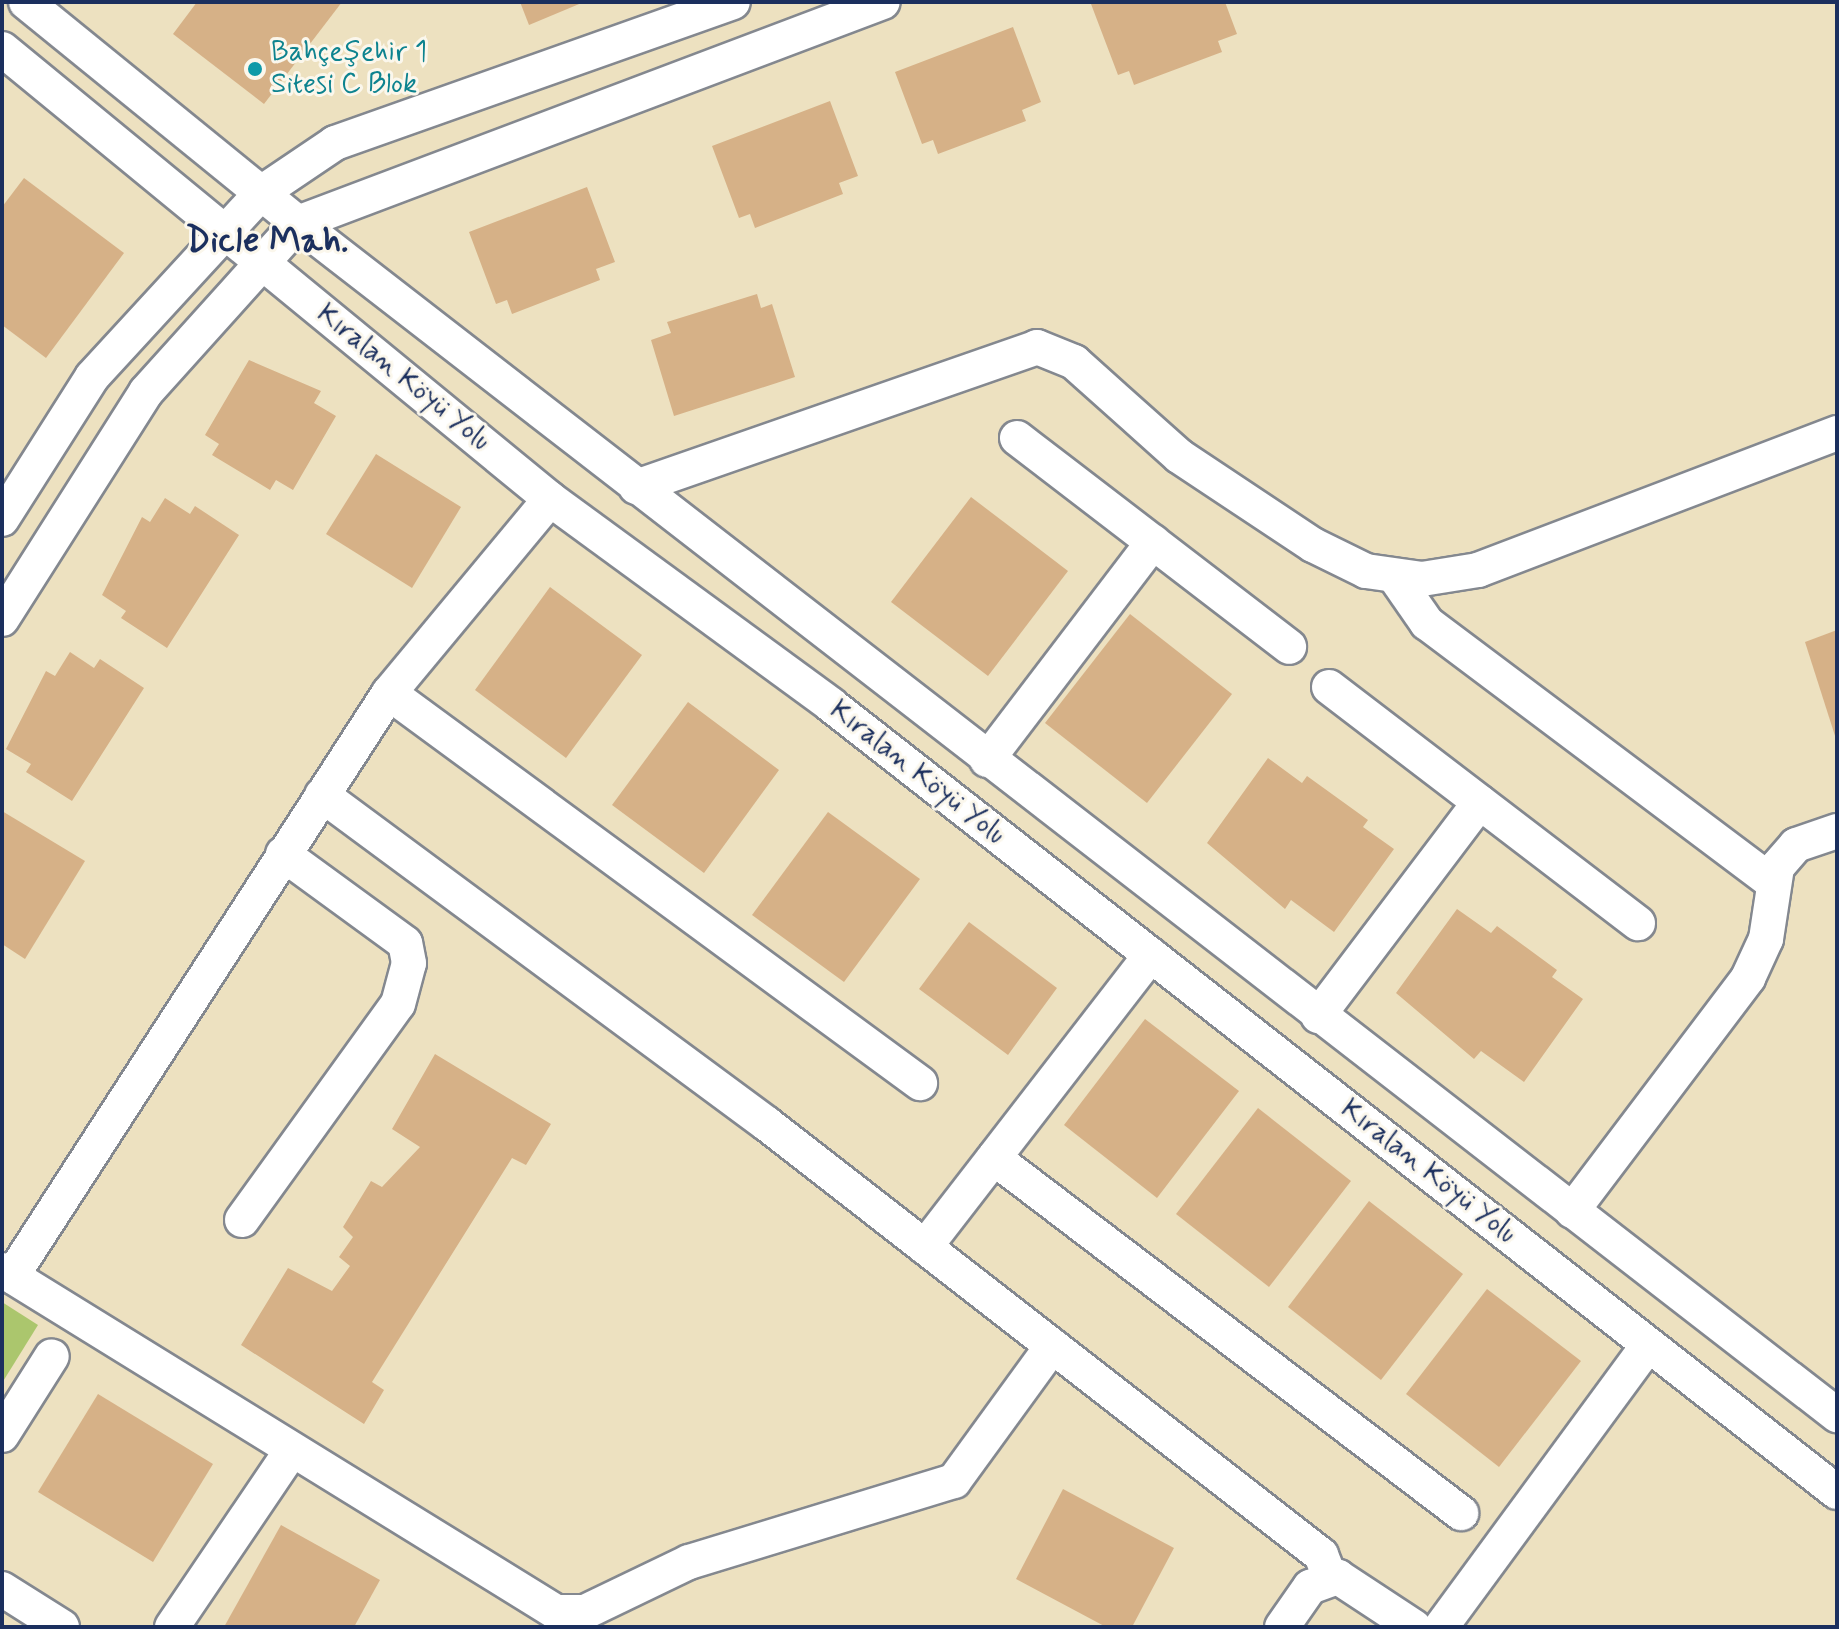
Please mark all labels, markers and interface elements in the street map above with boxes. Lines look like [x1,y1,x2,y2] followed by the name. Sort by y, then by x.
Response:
[271,36,427,102] place label: Bahçeşehir 1 Sitesi C Blok
[246,60,264,78] marker: Bahçeşehir 1 Sitesi C Blok
[187,220,347,264] district label: Dicle Mah.
[309,298,497,458] street label: Kıralan Köyü Yolu
[822,694,1012,852] street label: Kıralan Köyü Yolu
[1333,1093,1523,1251] street label: Kıralan Köyü Yolu

